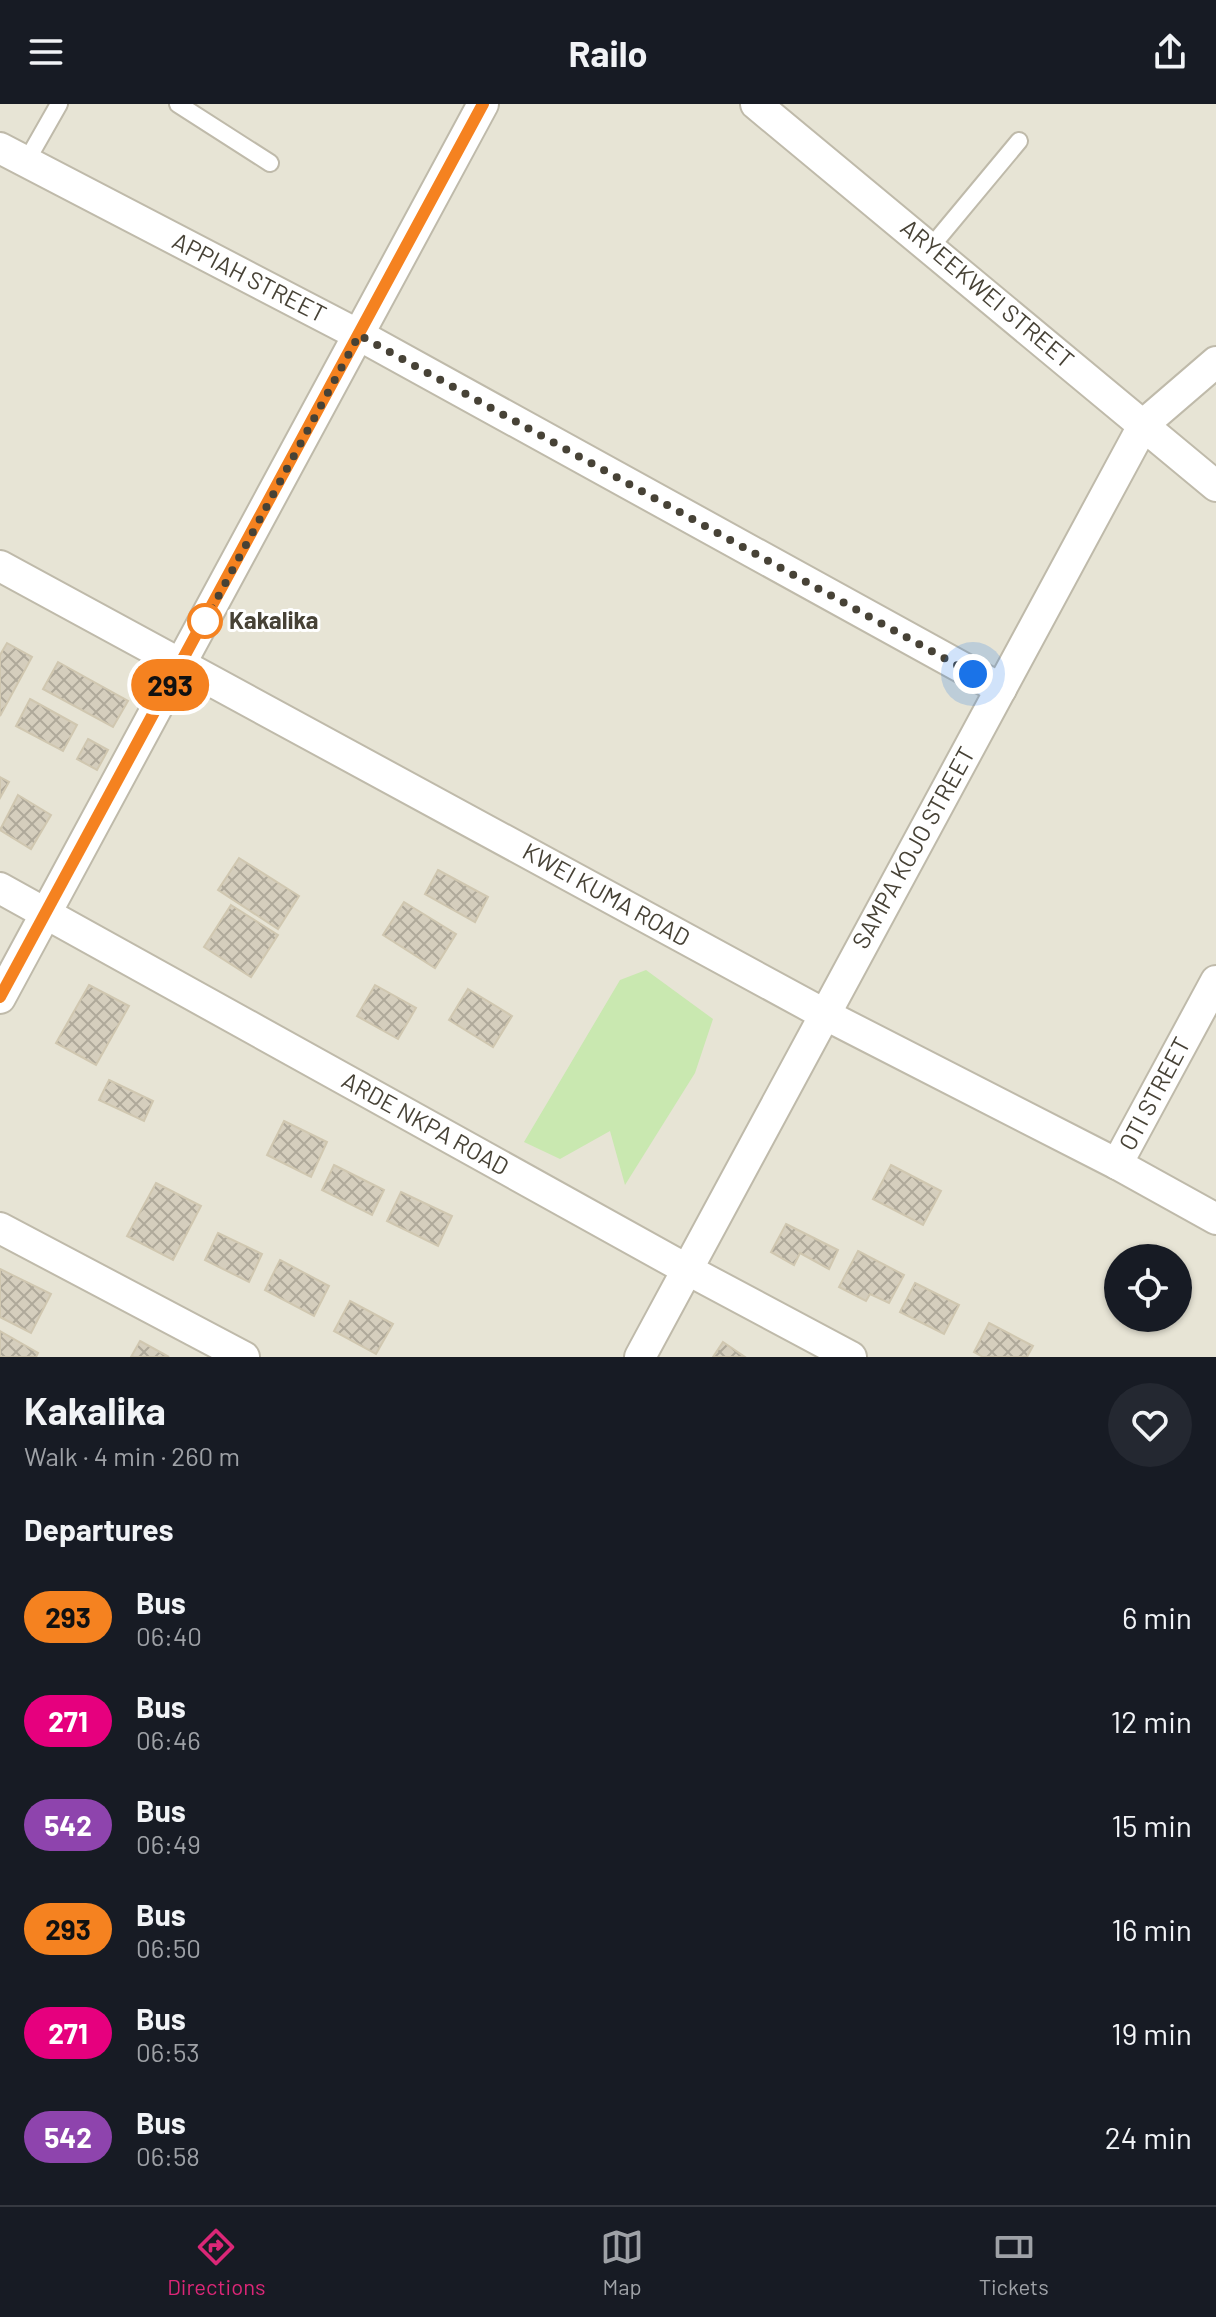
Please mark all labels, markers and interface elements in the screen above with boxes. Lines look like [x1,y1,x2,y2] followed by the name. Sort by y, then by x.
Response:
[24,30,68,74] icon: menu
[1148,30,1192,74] icon: share
[568,31,648,74] text: Railo
[896,212,1080,374] street label: ARYEEKWEI STREET
[168,225,331,328] street label: APPIAH STREET
[188,604,222,638] marker: Kakalika
[229,605,319,634] place label: Kakalika
[953,654,993,694] your location
[124,659,216,711] line badge: 293
[147,668,193,702] text: 293
[845,741,980,953] street label: SAMPA KOJO STREET
[518,836,695,952] street label: KWEI KUMA ROAD
[1112,1032,1196,1155] street label: OTI STREET
[337,1065,514,1181] street label: ARDE NKPA ROAD
[1104,1244,1192,1332] map controls
[1104,1244,1192,1332] button: locate
[1108,1383,1192,1467] button: heart
[24,1387,166,1433] text: Kakalika
[24,1440,240,1471] text: Walk · 4 min · 260 m
[24,1511,174,1547] text: Departures
[136,1584,186,1620] text: Bus
[1122,1599,1192,1635] text: 6 min
[45,1600,91,1634] text: 293
[136,1620,202,1651] text: 06:40
[136,1688,186,1724] text: Bus
[1111,1703,1192,1739] text: 12 min
[48,1704,88,1738] text: 271
[136,1724,201,1755] text: 06:46
[136,1792,186,1828] text: Bus
[1111,1807,1192,1843] text: 15 min
[44,1808,92,1842] text: 542
[136,1828,201,1859] text: 06:49
[136,1896,186,1932] text: Bus
[1111,1911,1192,1947] text: 16 min
[45,1912,91,1946] text: 293
[136,1932,201,1963] text: 06:50
[136,2000,186,2036] text: Bus
[1111,2015,1192,2051] text: 19 min
[48,2016,88,2050] text: 271
[136,2036,200,2067] text: 06:53
[136,2104,186,2140] text: Bus
[1105,2119,1192,2155] text: 24 min
[44,2120,92,2154] text: 542
[136,2140,200,2171] text: 06:58
[167,2225,266,2299] tab: Directions
[600,2225,644,2299] tab: Map
[979,2225,1049,2299] tab: Tickets

